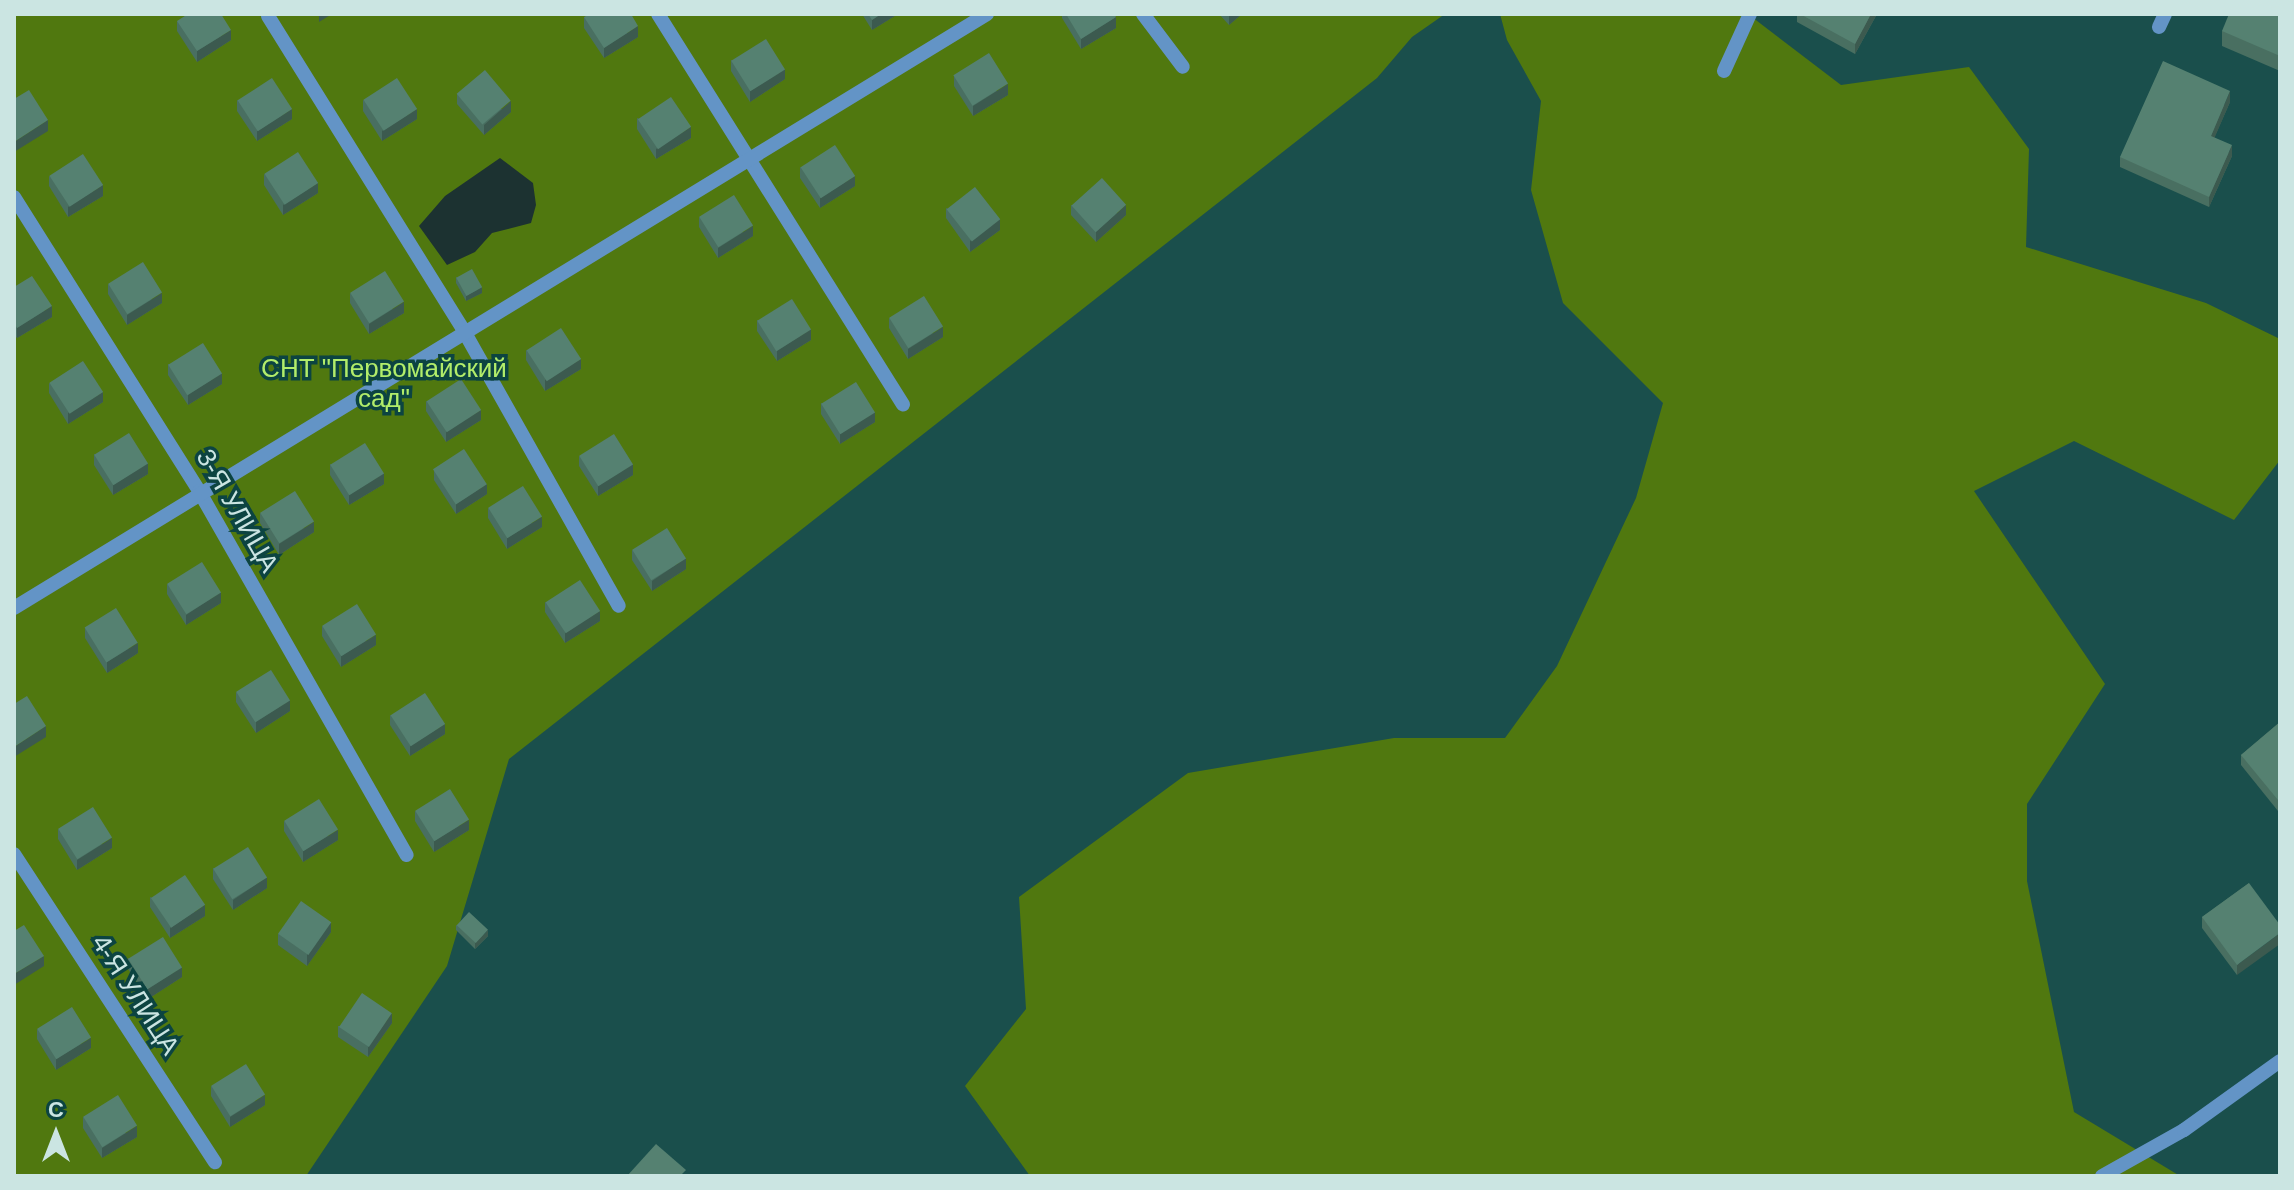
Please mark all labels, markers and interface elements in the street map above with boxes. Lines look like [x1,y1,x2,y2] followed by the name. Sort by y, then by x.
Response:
[261,353,507,414] park label: СНТ "Первомайский сад"
[189,444,285,578] street label: 3-Я УЛИЦА
[85,929,185,1061] street label: 4-Я УЛИЦА
[16,1094,96,1174] north arrow
[48,1097,64,1122] text: С

